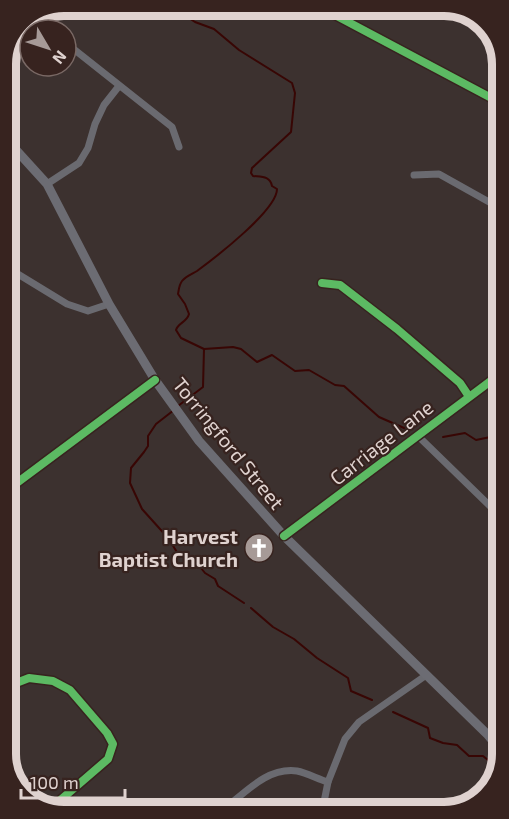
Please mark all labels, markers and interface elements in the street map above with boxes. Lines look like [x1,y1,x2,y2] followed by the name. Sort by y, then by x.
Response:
[18,18,78,78] north arrow
[49,47,71,68] text: N
[168,372,290,514] street label: Torringford Street
[325,394,437,490] street label: Carriage Lane
[99,524,238,571] place label: Harvest Baptist Church
[243,532,275,564] church icon: Harvest Baptist Church
[21,762,124,800] scale bar
[30,771,79,793] text: 100 m

